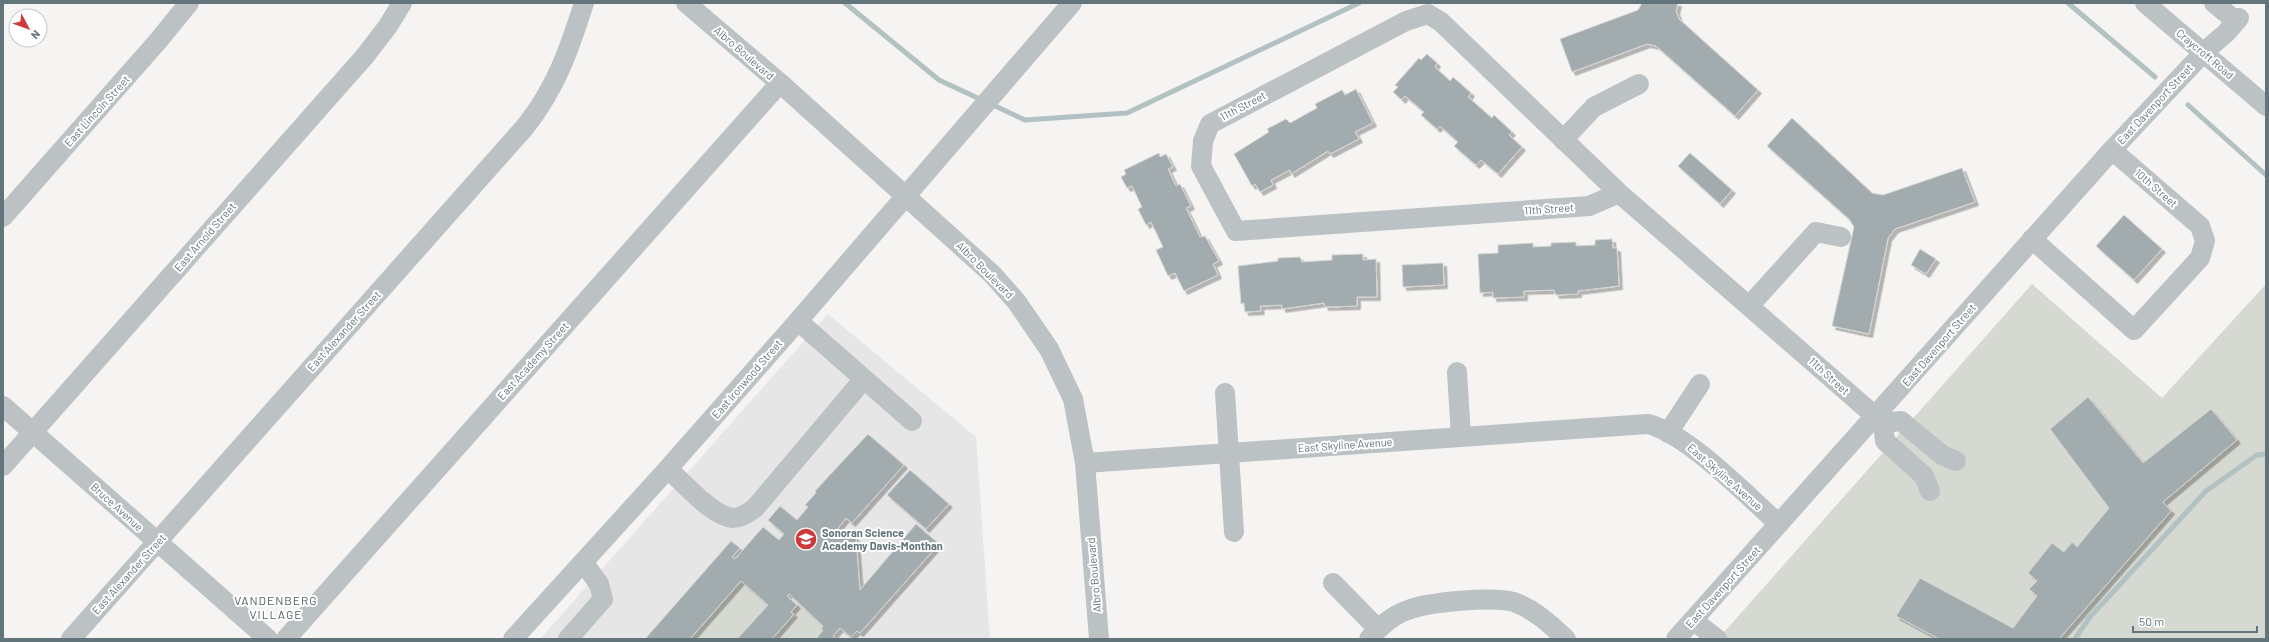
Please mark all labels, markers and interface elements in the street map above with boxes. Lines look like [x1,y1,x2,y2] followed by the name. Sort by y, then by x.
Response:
[8,8,48,48] north arrow
[712,23,777,82] street label: Albro Boulevard
[2174,26,2237,81] street label: Craycroft Road
[29,28,43,42] text: N
[2114,61,2195,147] street label: East Davenport Street
[61,72,132,149] street label: East Lincoln Street
[1218,88,1268,123] street label: 11th Street
[2132,166,2180,210] street label: 10th Street
[171,200,238,274] street label: East Arnold Street
[1524,200,1574,217] street label: 11th Street
[954,239,1016,301] street label: Albro Boulevard
[304,288,383,373] street label: East Alexander Street
[1899,301,1978,389] street label: East Davenport Street
[494,319,571,402] street label: East Academy Street
[709,337,784,421] street label: East Ironwood Street
[1806,354,1852,397] street label: 11th Street
[1297,435,1393,454] street label: East Skyline Avenue
[1685,441,1766,513] street label: East Skyline Avenue
[89,480,146,533] street label: Bruce Avenue
[793,526,819,552] school or university icon: Sonoran Science Academy Davis-Monthan
[822,526,943,552] place label: Sonoran Science Academy Davis-Monthan
[89,531,168,616] street label: East Alexander Street
[1084,537,1103,613] street label: Albro Boulevard
[1683,543,1763,630] street label: East Davenport Street
[234,593,318,621] district label: VANDENBERG VILLAGE
[2133,608,2257,634] scale bar
[2139,614,2164,628] text: 50 m

